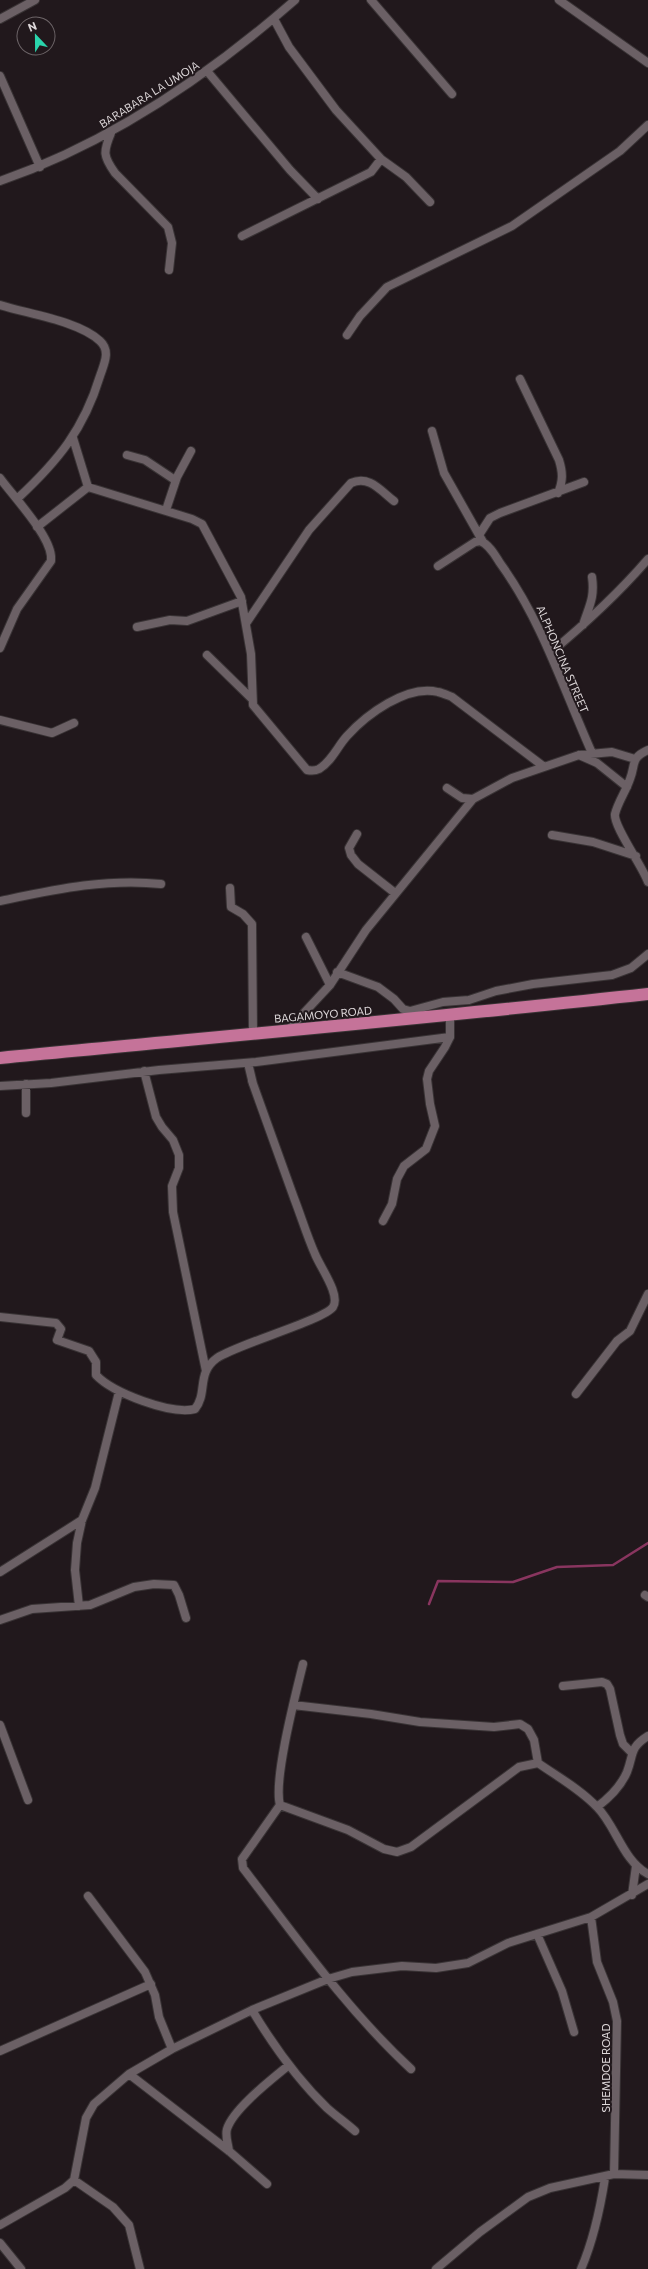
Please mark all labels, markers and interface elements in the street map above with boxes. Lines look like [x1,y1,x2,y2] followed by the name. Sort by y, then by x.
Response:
[16,16,56,56] north arrow
[26,19,38,34] text: N
[97,58,202,131] street label: BARABARA LA UMOJA
[534,603,592,715] street label: ALPHONCINA STREET
[273,1003,373,1025] street label: BAGAMOYO ROAD
[599,2023,612,2113] street label: SHEMDOE ROAD

